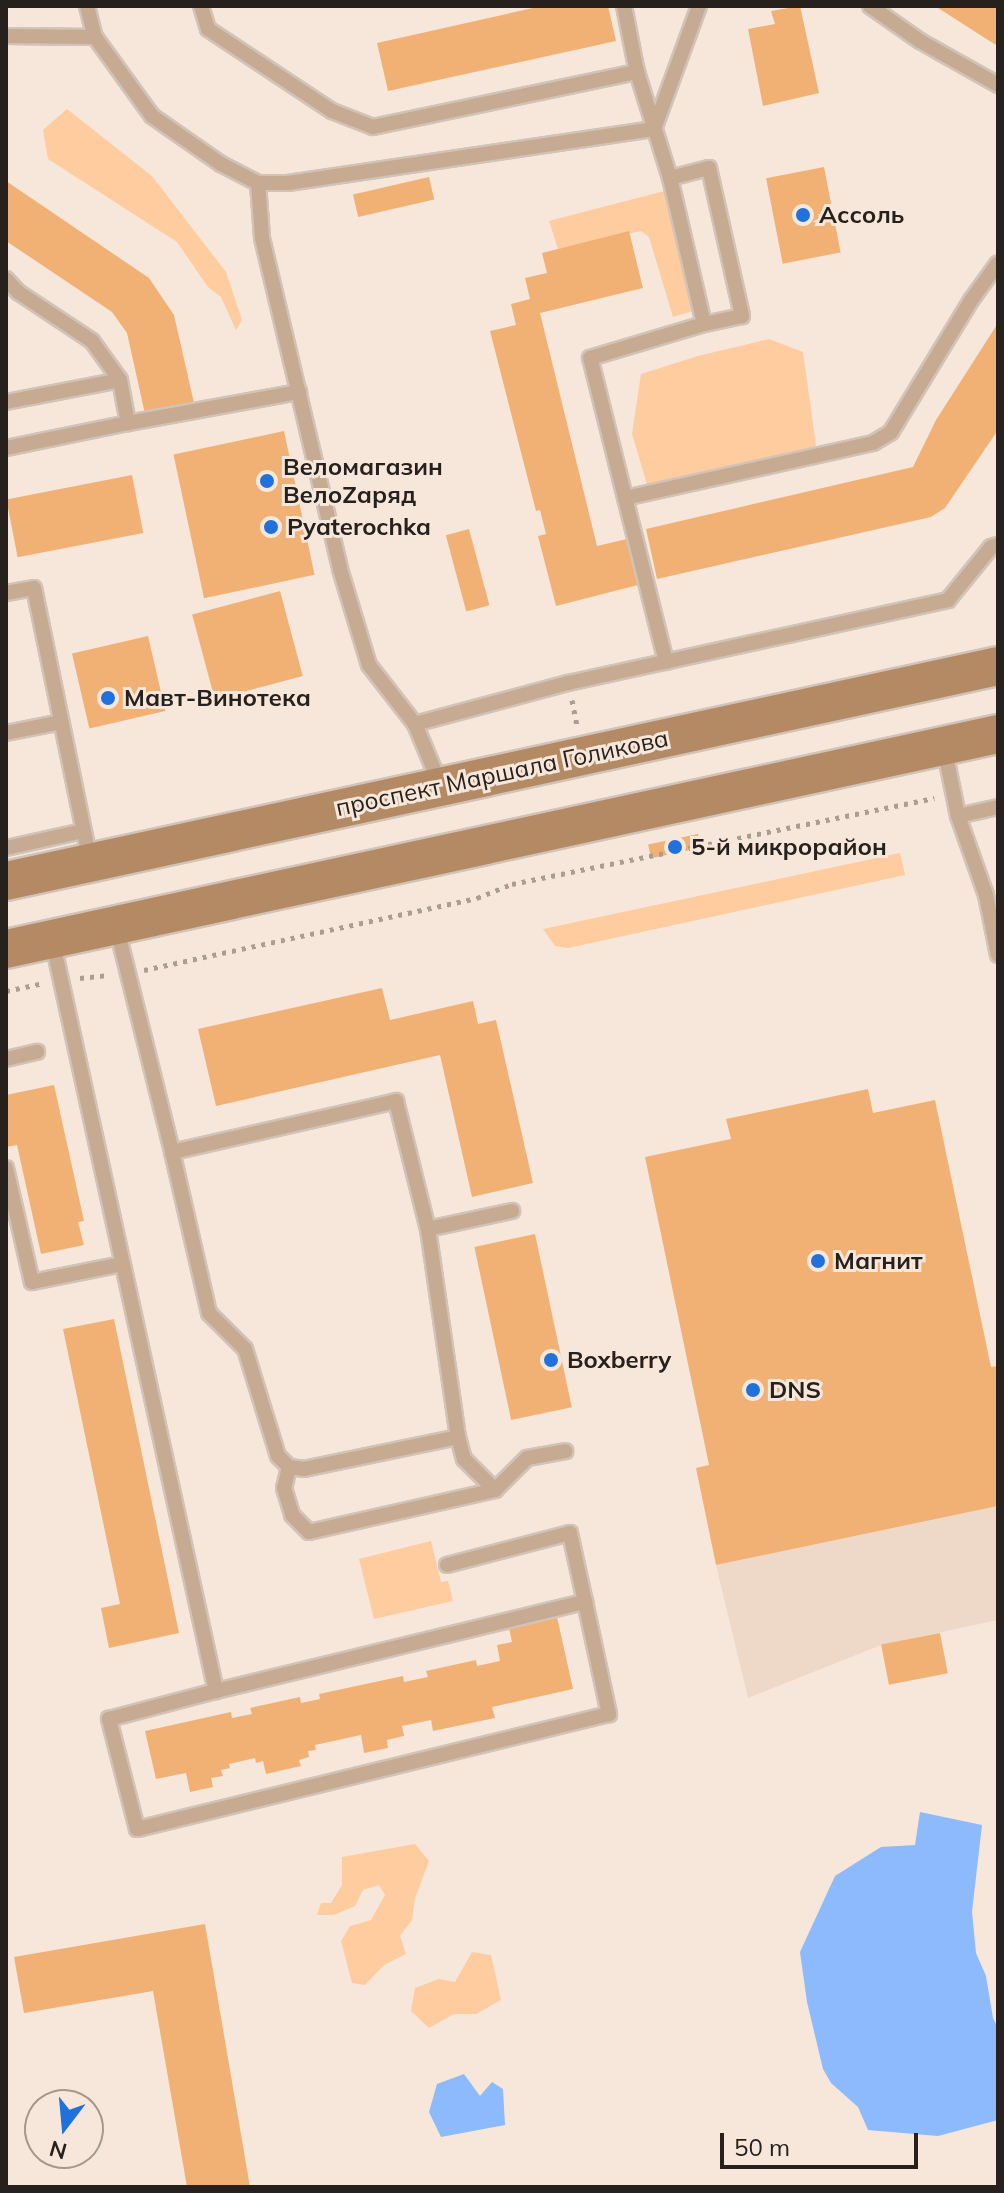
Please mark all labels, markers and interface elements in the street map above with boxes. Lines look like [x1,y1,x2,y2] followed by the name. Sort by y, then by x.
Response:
[819,201,904,229] place label: Ассоль
[794,206,812,224] marker: Ассоль
[283,453,443,509] place label: Веломагазин ВелоZаряд
[258,472,276,490] marker: Веломагазин ВелоZаряд
[287,513,431,541] place label: Pyaterochka
[262,518,280,536] marker: Pyaterochka
[124,684,311,712] place label: Мавт-Винотека
[99,689,117,707] marker: Мавт-Винотека
[333,724,671,822] street label: проспект Маршала Голикова
[691,833,887,861] place label: 5-й микрорайон
[666,838,684,856] marker: 5-й микрорайон
[834,1247,923,1275] place label: Магнит
[809,1252,827,1270] marker: Магнит
[567,1346,671,1374] place label: Boxberry
[542,1351,560,1369] marker: Boxberry
[769,1376,821,1404] place label: DNS
[744,1381,762,1399] marker: DNS
[24,2089,104,2169] north arrow
[724,2117,922,2167] scale bar
[734,2132,790,2162] text: 50 m
[46,2134,70,2166] text: N

